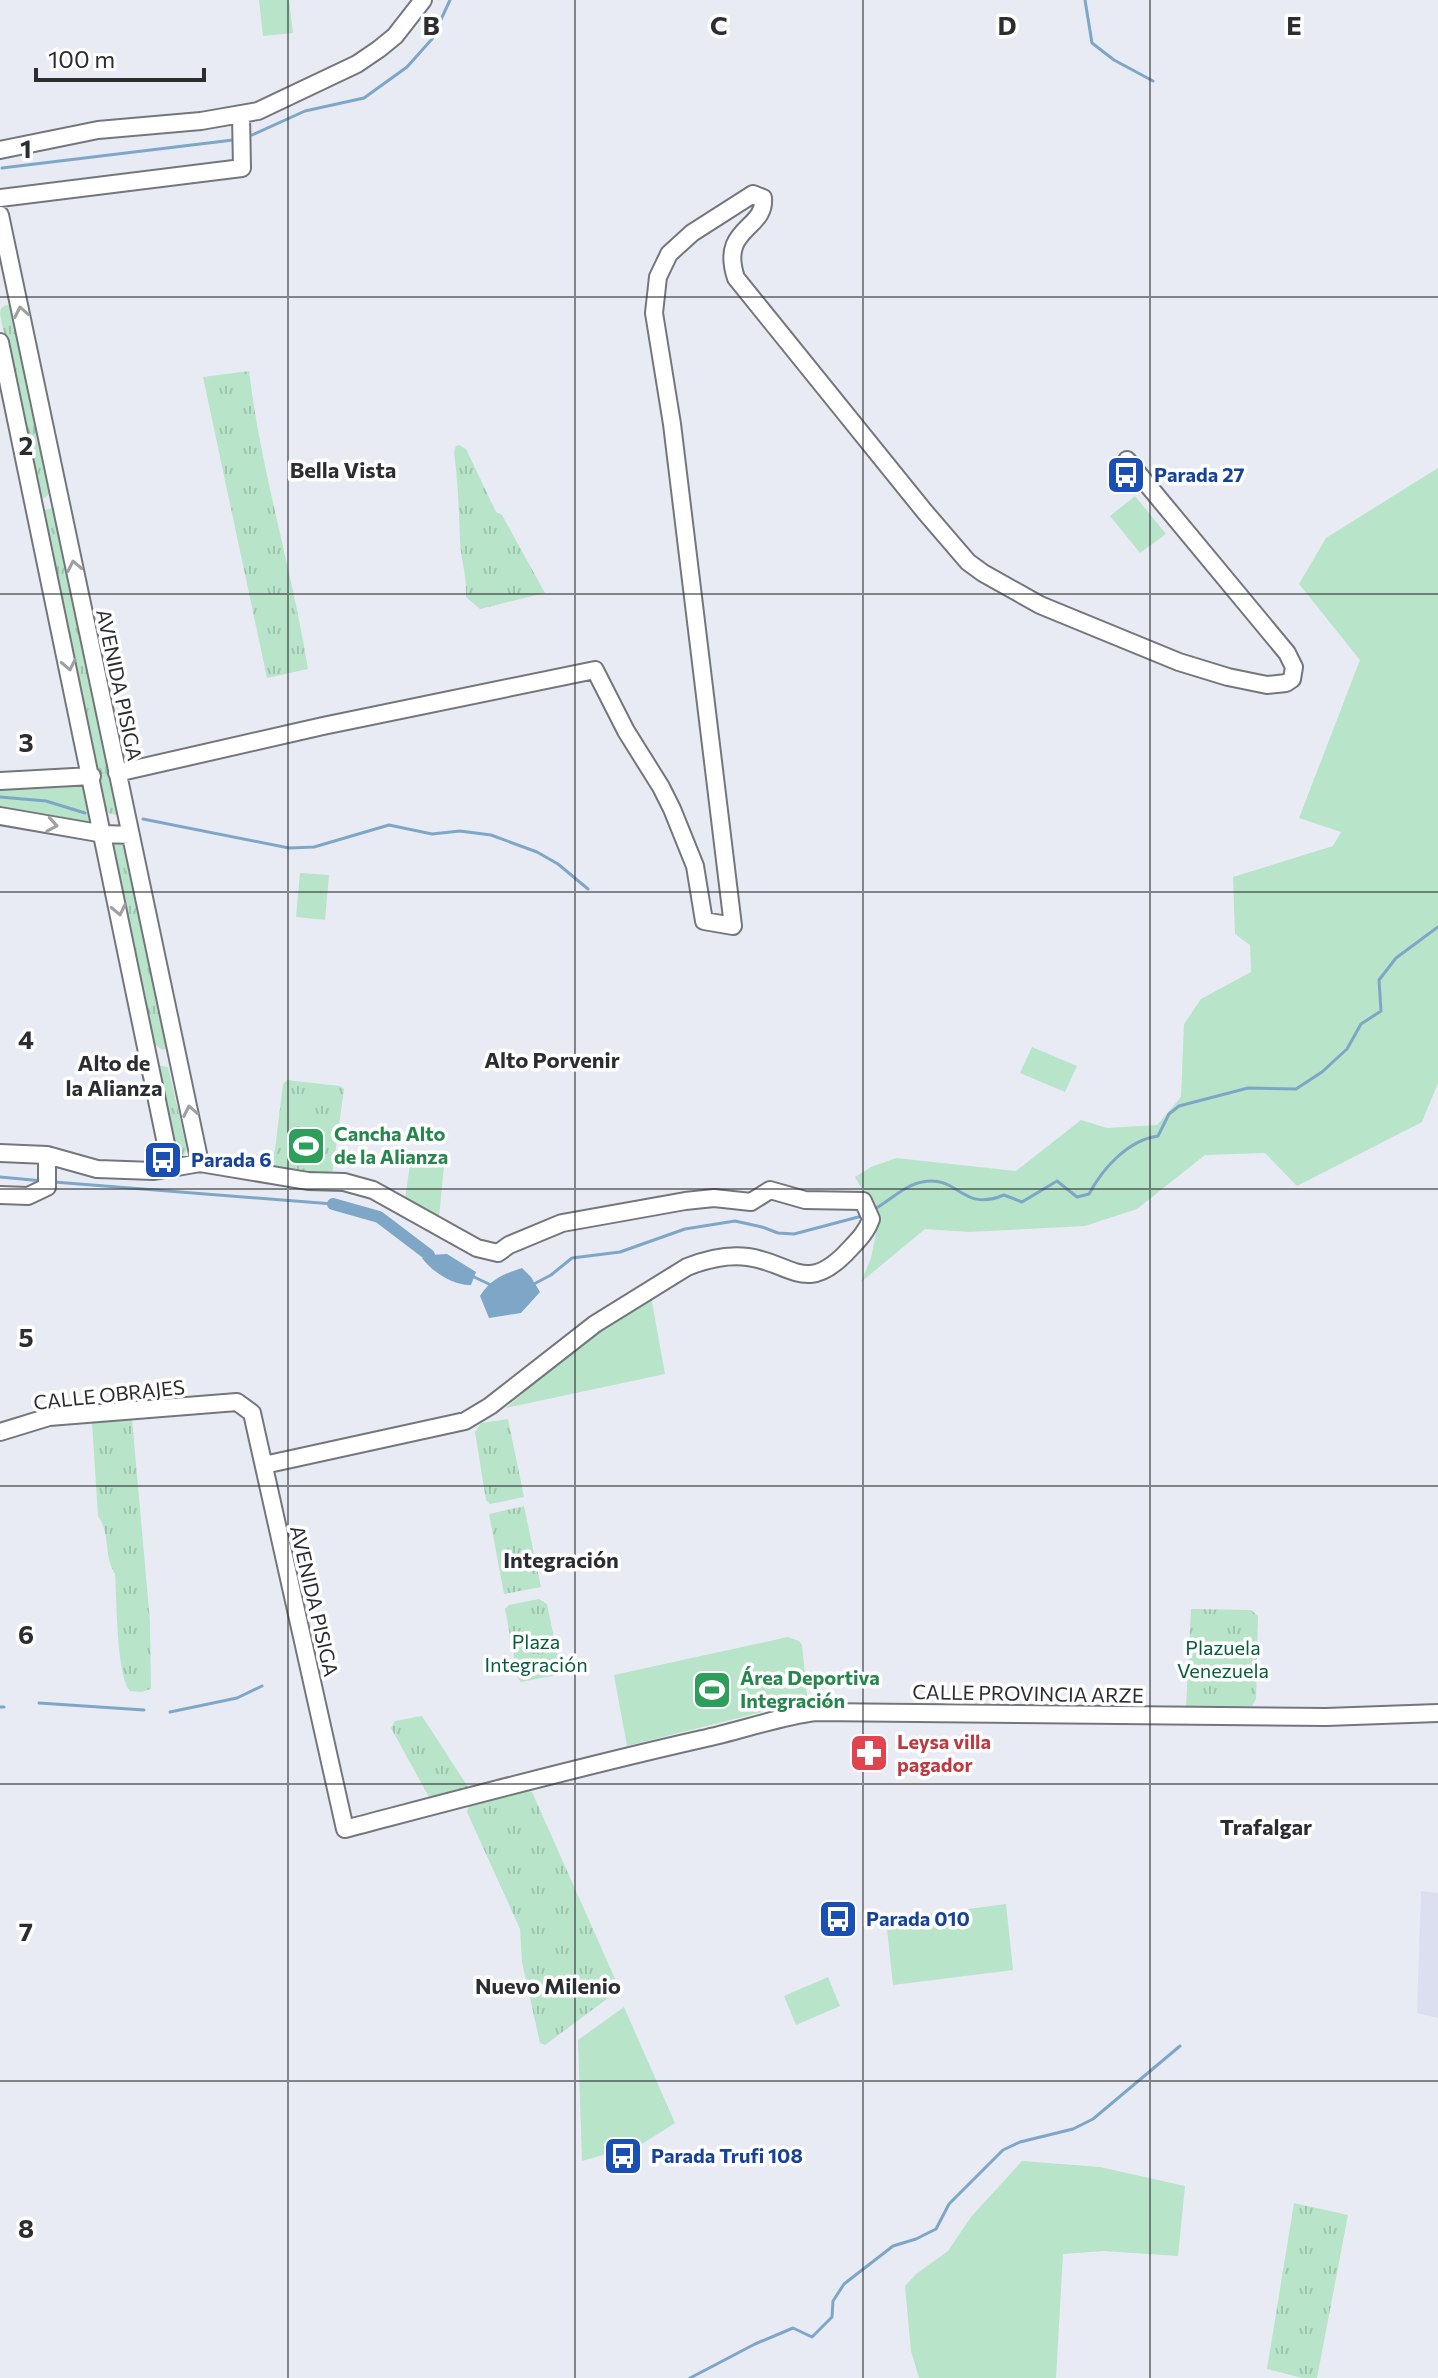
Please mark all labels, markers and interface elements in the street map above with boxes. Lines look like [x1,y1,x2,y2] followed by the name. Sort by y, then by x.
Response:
[422,9,440,40] text: B
[710,9,728,40] text: C
[997,9,1017,40] text: D
[1286,9,1302,40] text: E
[36,32,204,82] scale bar
[48,44,115,73] text: 100 m
[20,132,32,163] text: 1
[14,305,31,319] one-way arrow
[19,429,33,460] text: 2
[1105,454,1147,496] bus stop icon: Parada 27
[290,456,396,483] district label: Bella Vista
[1154,462,1244,486] place label: Parada 27
[66,560,83,574] one-way arrow
[92,607,148,763] street label: AVENIDA PISIGA
[59,658,76,672] one-way arrow
[18,726,34,757] text: 3
[45,815,59,832] one-way arrow
[110,903,127,916] one-way arrow
[18,1023,34,1054] text: 4
[484,1046,620,1073] district label: Alto Porvenir
[66,1049,162,1101] district label: Alto de la Alianza
[182,1104,199,1118] one-way arrow
[334,1121,448,1168] place label: Cancha Alto de la Alianza
[285,1125,327,1167] sports icon: Cancha Alto de la Alianza
[142,1139,184,1181] bus stop icon: Parada 6
[191,1147,272,1171] place label: Parada 6
[18,1321,34,1352] text: 5
[32,1374,186,1414] street label: CALLE OBRAJES
[286,1523,344,1679] street label: AVENIDA PISIGA
[503,1546,619,1573] district label: Integración
[18,1618,34,1649] text: 6
[484,1629,588,1676] park label: Plaza Integración
[1177,1635,1269,1682] park label: Plazuela Venezuela
[740,1665,880,1712] place label: Área Deportiva Integración
[691,1669,733,1711] sports icon: Área Deportiva Integración
[912,1679,1144,1707] street label: CALLE PROVINCIA ARZE
[897,1729,991,1776] place label: Leysa villa pagador
[848,1732,890,1774] pharmacy icon: Leysa villa pagador
[1220,1813,1312,1840] district label: Trafalgar
[817,1898,859,1940] bus stop icon: Parada 010
[866,1906,970,1930] place label: Parada 010
[19,1915,33,1946] text: 7
[475,1972,621,1999] district label: Nuevo Milenio
[602,2135,644,2177] bus stop icon: Parada Trufi 108
[651,2143,803,2167] place label: Parada Trufi 108
[18,2212,34,2243] text: 8

